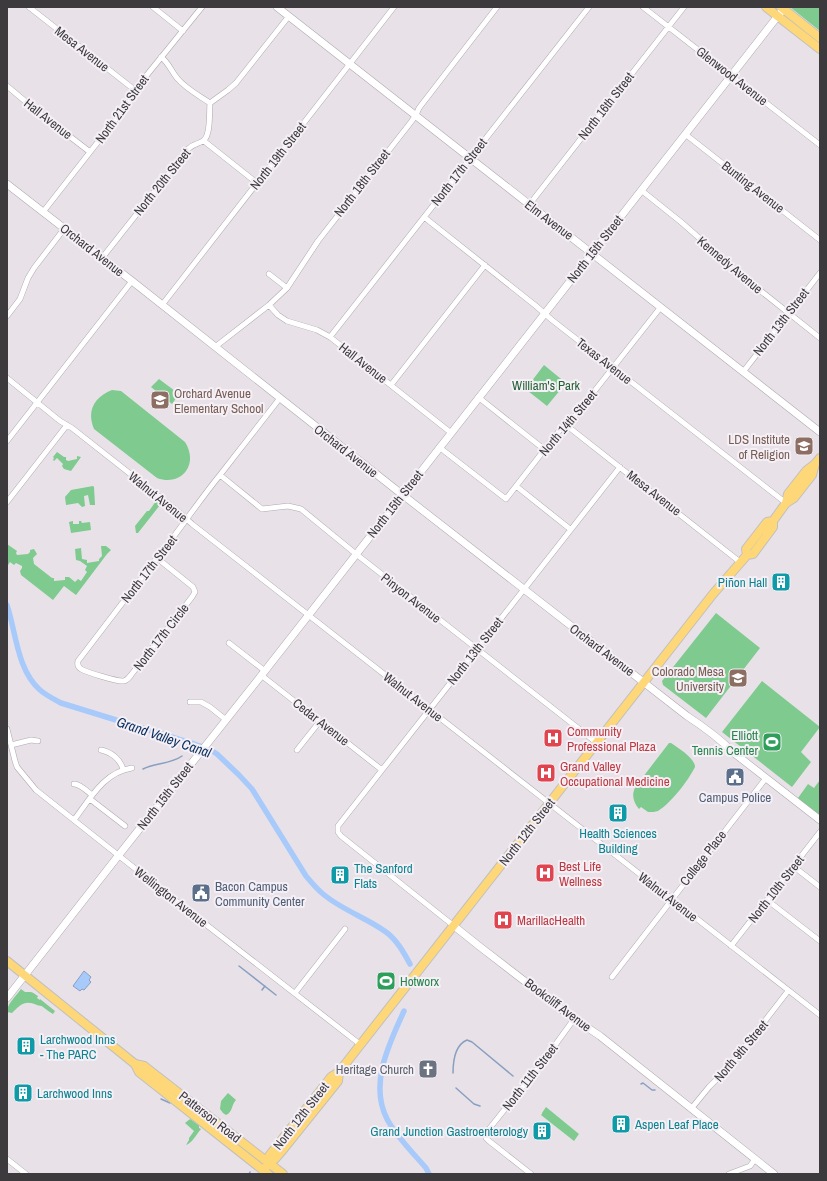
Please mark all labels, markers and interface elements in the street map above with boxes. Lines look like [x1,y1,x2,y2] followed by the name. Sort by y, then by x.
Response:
[51,22,113,76] street label: Mesa Avenue
[693,43,771,109] street label: Glenwood Avenue
[574,69,638,143] street label: North 16th Street
[91,71,153,147] street label: North 21st Street
[20,95,76,143] street label: Hall Avenue
[246,119,310,193] street label: North 19th Street
[427,135,491,209] street label: North 17th Street
[130,145,194,219] street label: North 20th Street
[330,146,394,220] street label: North 18th Street
[718,157,788,217] street label: Bunting Avenue
[521,196,577,244] street label: Elm Avenue
[563,212,627,286] street label: North 15th Street
[56,220,128,280] street label: Orchard Avenue
[694,233,766,297] street label: Kennedy Avenue
[749,285,813,359] street label: North 13th Street
[573,334,635,388] street label: Texas Avenue
[335,339,391,387] street label: Hall Avenue
[512,377,581,394] park label: William's Park
[174,385,263,417] place label: Orchard Avenue Elementary School
[535,386,601,460] street label: North 14th Street
[149,389,171,411] school or university icon: Orchard Avenue Elementary School
[310,421,382,481] street label: Orchard Avenue
[728,431,790,463] place label: LDS Institute of Religion
[793,435,815,457] school or university icon: LDS Institute of Religion
[623,466,685,520] street label: Mesa Avenue
[363,467,427,541] street label: North 15th Street
[125,468,191,526] street label: Walnut Avenue
[117,532,181,606] street label: North 17th Street
[378,569,444,627] street label: Pinyon Avenue
[770,571,792,593] building icon: Piñon Hall
[718,574,767,591] place label: Piñon Hall
[129,600,193,674] street label: North 17th Circle
[443,614,507,688] street label: North 13th Street
[566,620,638,680] street label: Orchard Avenue
[652,663,725,695] place label: Colorado Mesa University
[727,667,749,689] school or university icon: Colorado Mesa University
[380,668,446,726] street label: Walnut Avenue
[289,695,353,749] street label: Cedar Avenue
[114,712,214,762] water label: Grand Valley Canal
[567,723,656,755] place label: Community Professional Plaza
[542,727,564,749] hospital icon: Community Professional Plaza
[692,727,758,759] place label: Elliott Tennis Center
[761,731,783,753] sports icon: Elliott Tennis Center
[560,758,670,790] place label: Grand Valley Occupational Medicine
[133,759,197,833] street label: North 15th Street
[535,762,557,784] hospital icon: Grand Valley Occupational Medicine
[724,766,746,788] public building icon: Campus Police
[699,789,771,806] place label: Campus Police
[495,795,559,869] street label: North 12th Street
[607,802,629,824] building icon: Health Sciences Building
[579,825,657,857] place label: Health Sciences Building
[676,827,730,889] street label: College Place
[744,852,808,926] street label: North 10th Street
[559,858,602,890] place label: Best Life Wellness
[354,860,413,892] place label: The Sanford Flats
[534,862,556,884] hospital icon: Best Life Wellness
[131,863,211,931] street label: Wellington Avenue
[329,864,351,886] building icon: The Sanford Flats
[635,868,701,926] street label: Walnut Avenue
[215,878,305,910] place label: Bacon Campus Community Center
[190,882,212,904] public building icon: Bacon Campus Community Center
[492,909,514,931] hospital icon: MarillacHealth
[517,912,585,929] place label: MarillacHealth
[375,970,397,992] sports icon: Hotworx
[400,973,440,990] place label: Hotworx
[521,974,595,1036] street label: Bookcliff Avenue
[710,1017,772,1085] street label: North 9th Street
[40,1031,115,1063] place label: Larchwood Inns - The PARC
[15,1035,37,1057] building icon: Larchwood Inns - The PARC
[499,1040,561,1114] street label: North 11th Street
[417,1058,439,1080] church icon: Heritage Church
[336,1061,414,1078] place label: Heritage Church
[269,1079,333,1153] street label: North 12th Street
[12,1082,34,1104] building icon: Larchwood Inns
[37,1085,112,1102] place label: Larchwood Inns
[176,1087,244,1147] street label: Patterson Road
[610,1113,632,1135] building icon: Aspen Leaf Place
[634,1116,719,1133] place label: Aspen Leaf Place
[531,1120,553,1142] building icon: Grand Junction Gastroenterology
[370,1123,529,1140] place label: Grand Junction Gastroenterology

